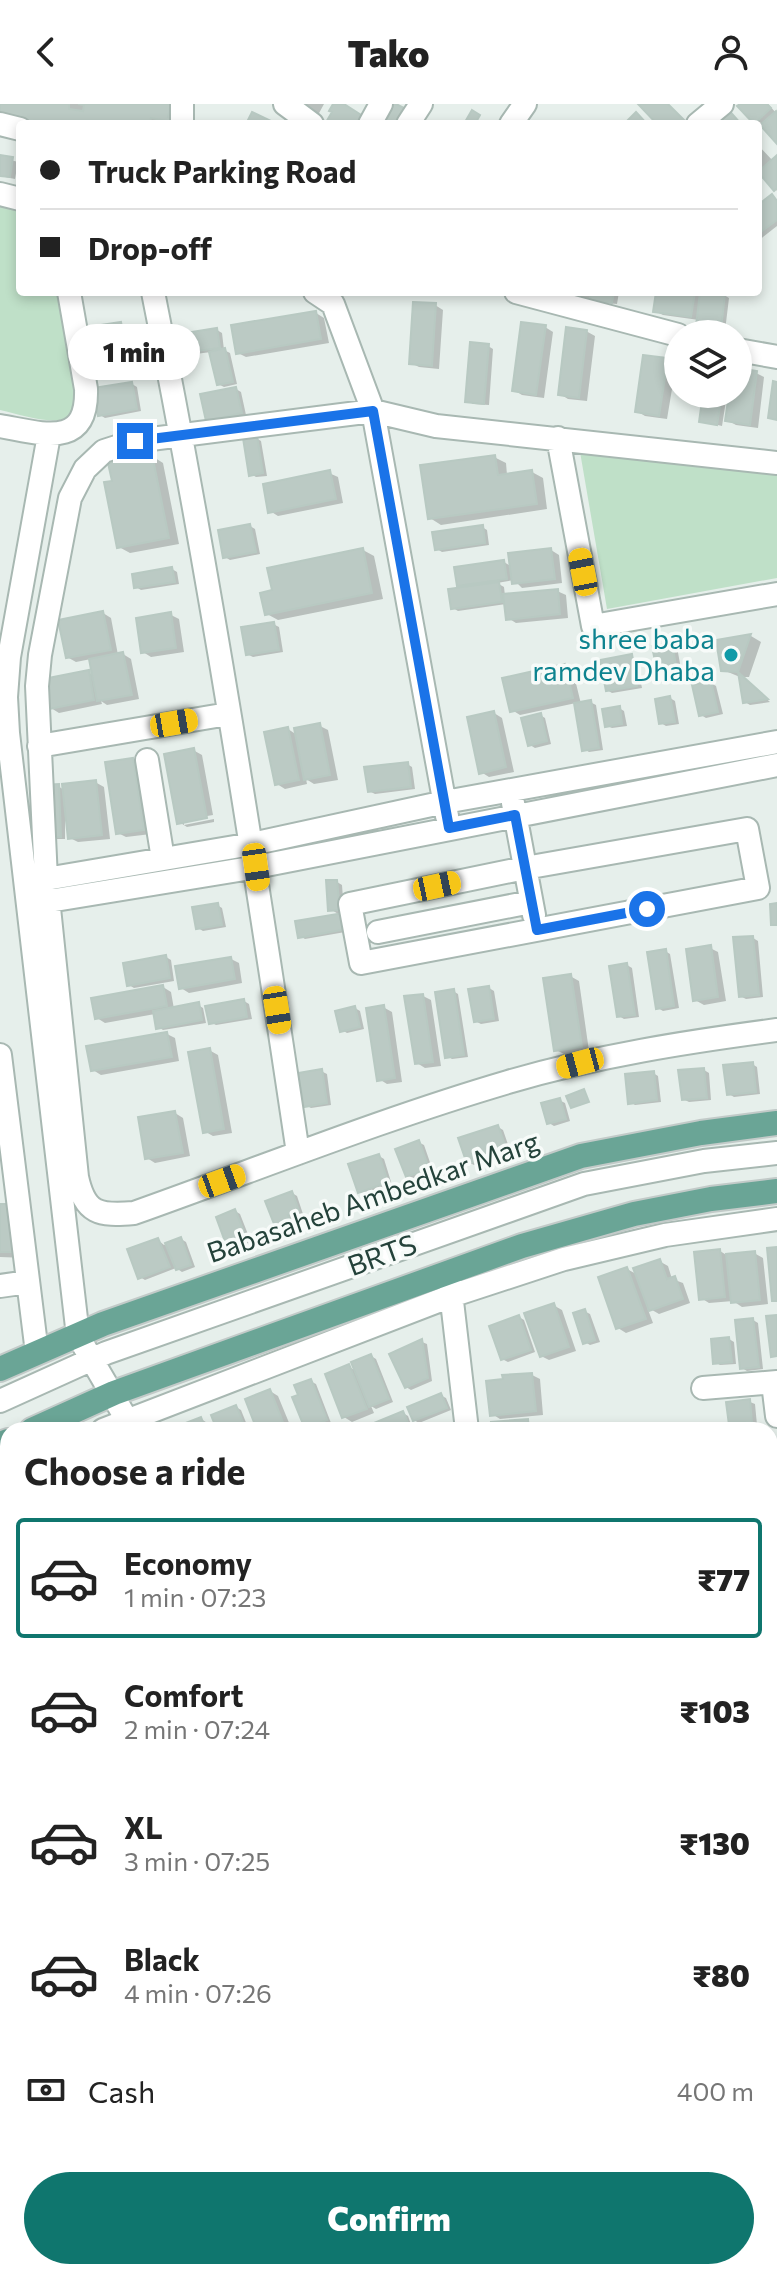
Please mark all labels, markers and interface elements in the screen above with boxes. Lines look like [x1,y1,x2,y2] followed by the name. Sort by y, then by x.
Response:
[24,30,68,74] icon: back
[348,30,429,74] text: Tako
[709,30,753,74] icon: person
[88,152,356,189] text: Truck Parking Road
[88,229,212,266] text: Drop-off
[664,320,752,408] map controls
[664,320,752,408] button: layers
[69,325,201,381] callout: 1 min
[103,336,165,367] text: 1 min
[117,423,153,459] route end
[567,546,599,598] car
[532,621,715,687] place label: shree baba ramdev Dhaba
[722,646,740,664] marker: shree baba ramdev Dhaba
[148,707,200,739] car
[241,842,271,892] car
[411,869,463,903] car
[629,891,665,927] route start
[261,984,293,1036] car
[554,1045,606,1081] car
[202,1123,543,1269] street label: Babasaheb Ambedkar Marg
[195,1162,249,1200] car
[343,1226,421,1282] street label: BRTS
[24,1448,245,1492] text: Choose a ride
[28,1542,100,1614] icon: car
[124,1544,252,1581] text: Economy
[697,1560,750,1597] text: ₹77
[124,1581,266,1612] text: 1 min · 07:23
[28,1674,100,1746] icon: car
[124,1676,243,1713] text: Comfort
[679,1692,750,1729] text: ₹103
[124,1713,270,1744] text: 2 min · 07:24
[28,1806,100,1878] icon: car
[124,1808,163,1845] text: XL
[679,1824,750,1861] text: ₹130
[124,1845,270,1876] text: 3 min · 07:25
[28,1938,100,2010] icon: car
[124,1940,200,1977] text: Black
[692,1956,750,1993] text: ₹80
[124,1977,272,2008] text: 4 min · 07:26
[24,2068,68,2112] icon: cash
[88,2072,155,2109] text: Cash
[677,2075,754,2106] text: 400 m
[24,2172,754,2264] button: Confirm

